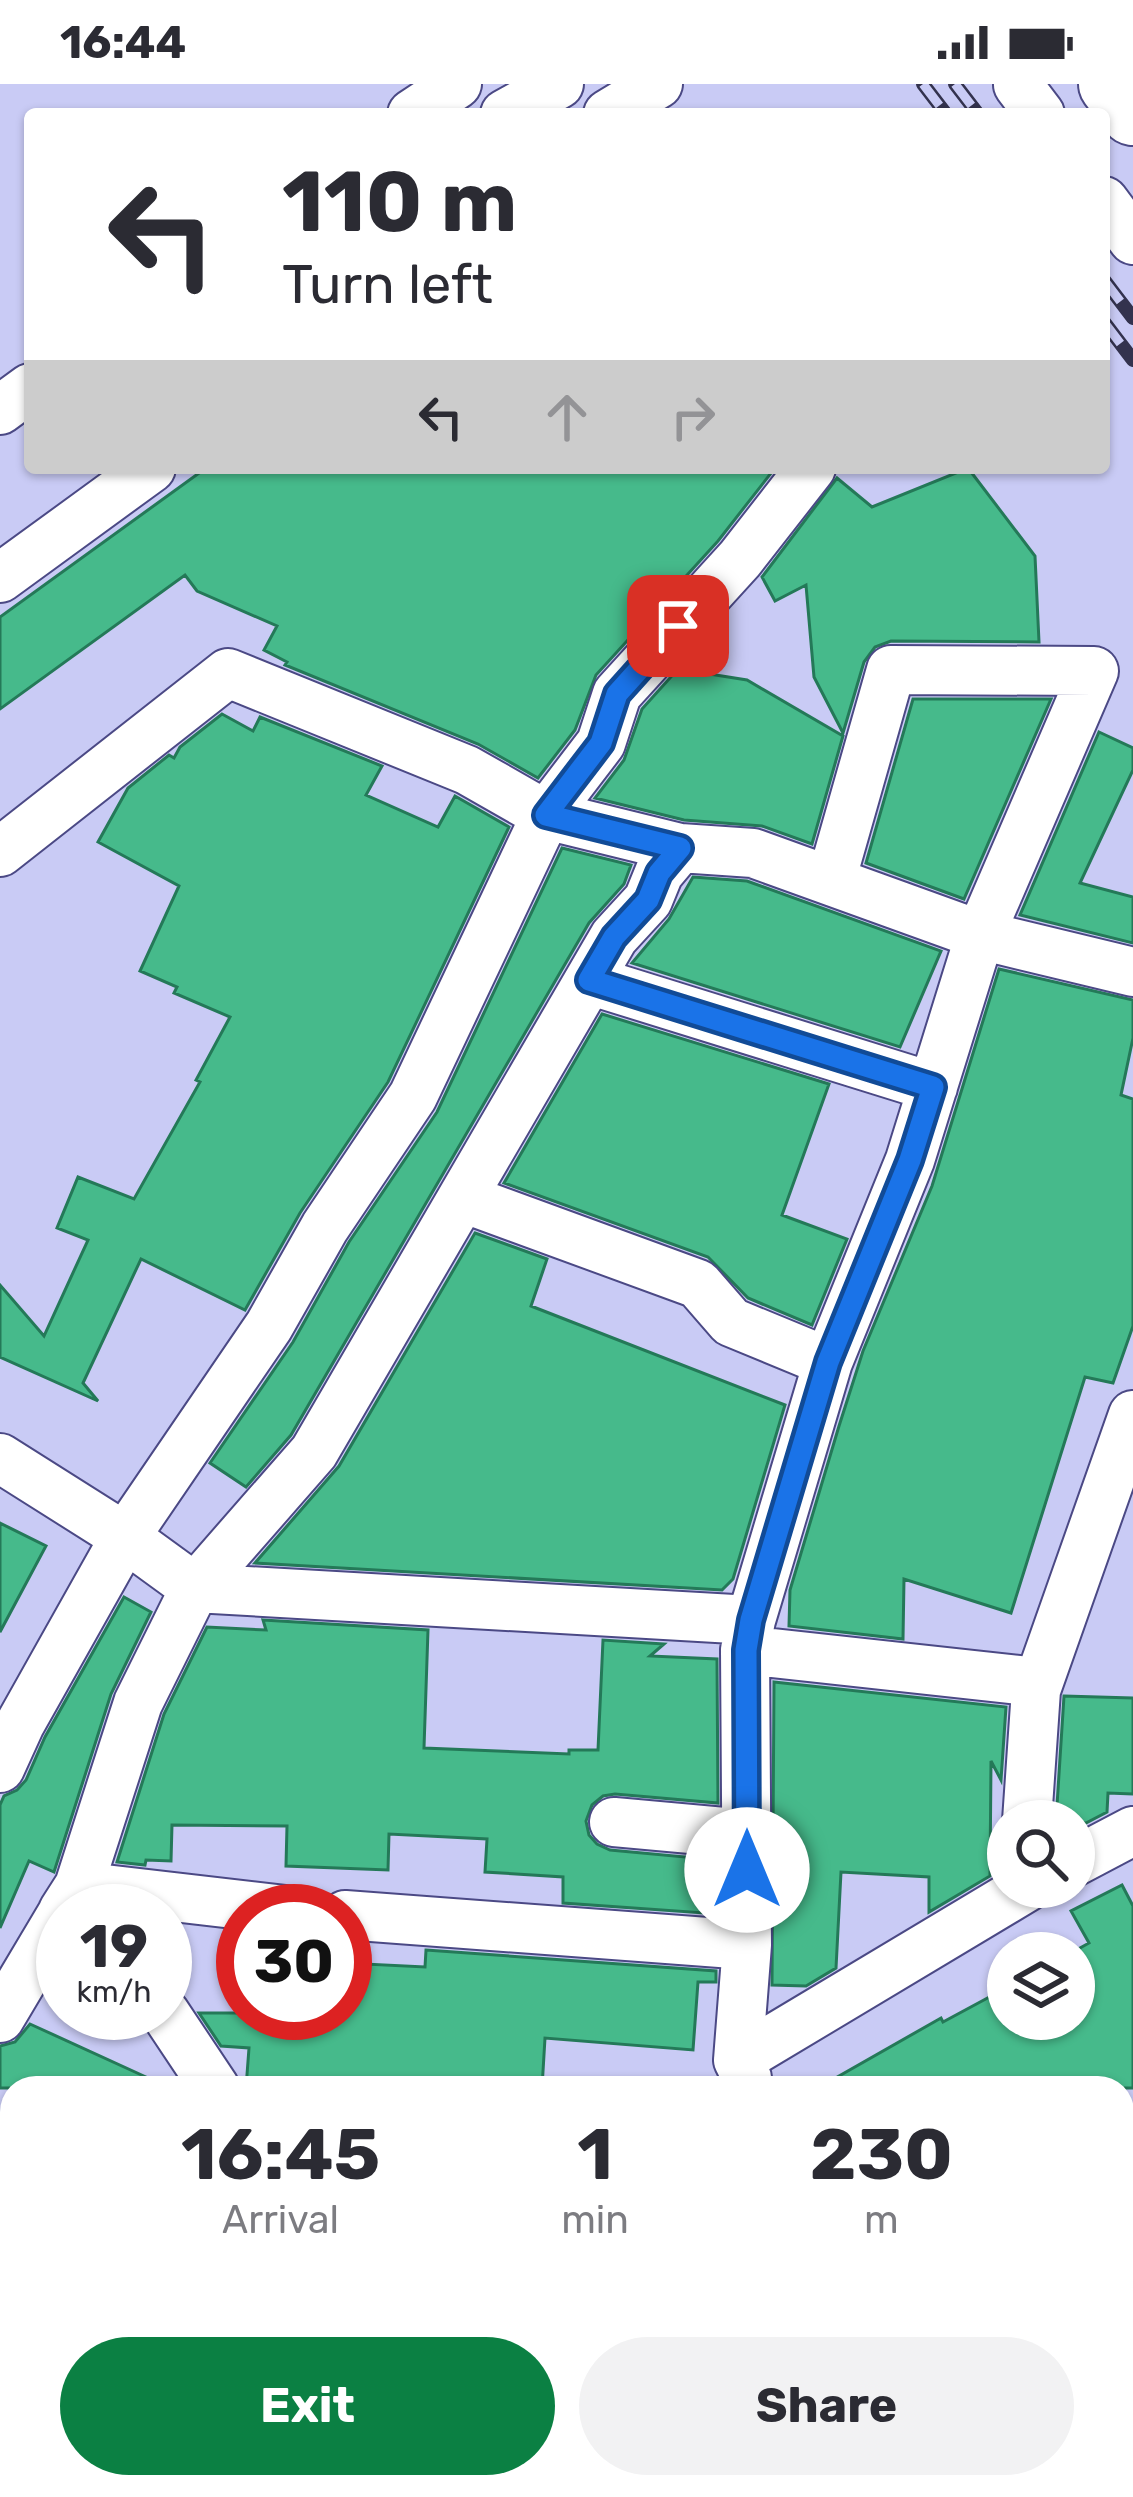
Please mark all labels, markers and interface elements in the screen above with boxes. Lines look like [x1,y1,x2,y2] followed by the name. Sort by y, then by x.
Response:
[60,16,186,69] text: 16:44
[282,152,517,252] text: 110 m
[84,156,240,312] icon: left
[282,253,493,317] text: Turn left
[408,384,474,450] icon: left
[534,384,600,450] icon: ahead
[660,384,726,450] icon: right
[627,575,729,677] pin
[645,593,711,659] icon: arrive
[987,1800,1095,2040] map controls
[987,1800,1095,1908] button: search
[684,1807,810,1933] position arrow
[216,1884,372,2040] speed limit sign: 30
[80,1911,148,1982] text: 19
[987,1932,1095,2040] button: layers
[77,1974,151,2010] text: km/h
[181,2112,380,2197] text: 16:45
[577,2112,613,2197] text: 1
[810,2112,953,2197] text: 230
[222,2197,339,2243] text: Arrival
[561,2197,629,2243] text: min
[864,2197,899,2243] text: m
[60,2337,555,2475] button: Exit
[579,2337,1074,2475] button: Share

